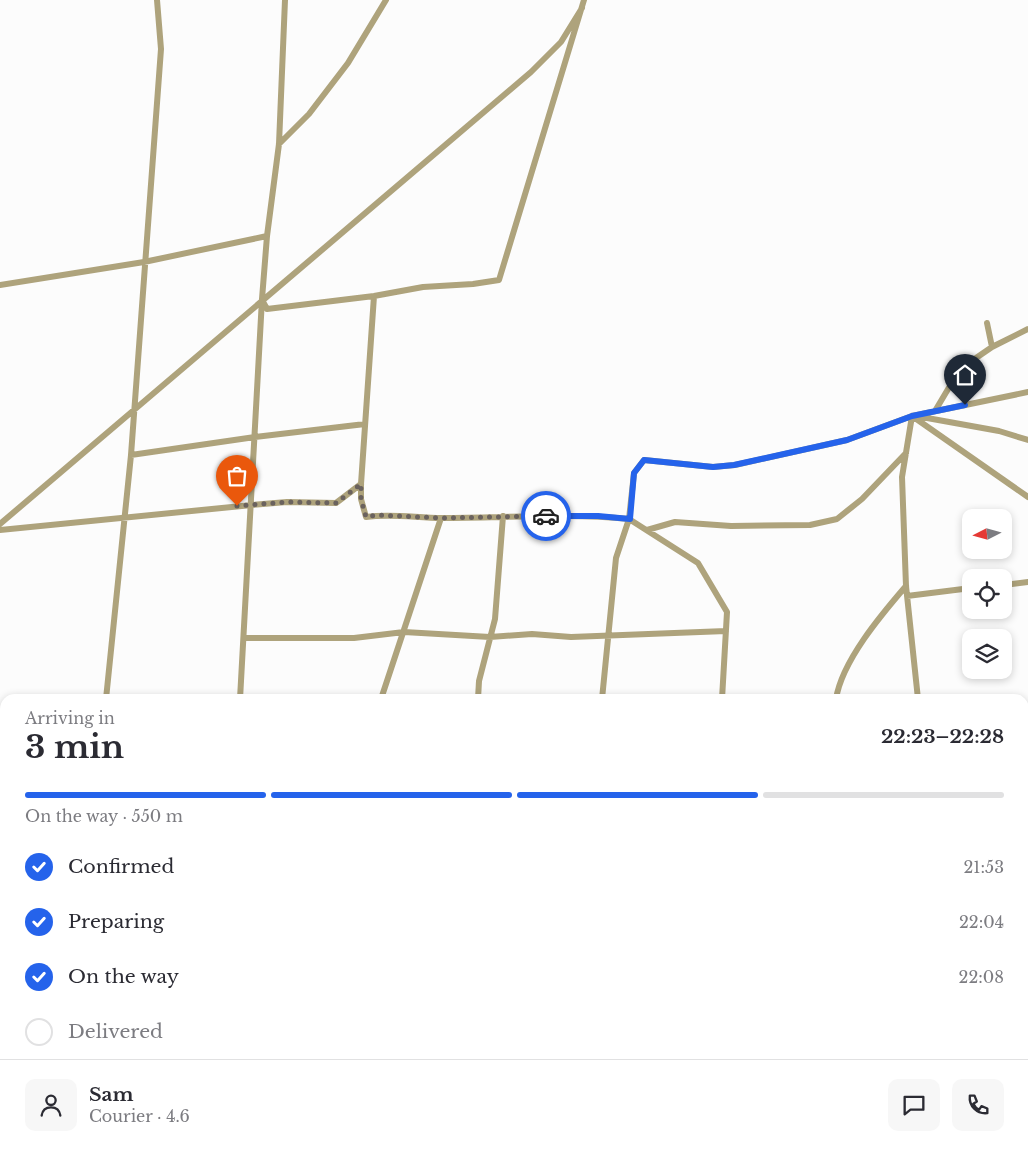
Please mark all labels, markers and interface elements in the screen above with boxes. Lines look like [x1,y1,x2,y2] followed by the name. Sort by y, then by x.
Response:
[944,354,986,405] pin
[951,361,979,389] icon: home
[216,455,258,506] pin
[223,462,251,490] icon: bag
[521,491,571,541] courier
[532,502,560,530] icon: car
[962,509,1012,559] north arrow
[962,509,1012,679] map controls
[962,569,1012,619] button: locate
[962,629,1012,679] button: layers
[25,708,115,728] text: Arriving in
[881,725,1004,748] text: 22:23–22:28
[25,727,124,767] text: 3 min
[25,806,183,826] text: On the way · 550 m
[25,853,53,881] icon: check
[68,855,174,878] text: Confirmed
[964,857,1004,877] text: 21:53
[25,908,53,936] icon: check
[68,910,164,933] text: Preparing
[959,912,1004,932] text: 22:04
[25,963,53,991] icon: check
[68,965,179,988] text: On the way
[959,967,1004,987] text: 22:08
[68,1020,163,1043] text: Delivered
[25,1079,77,1131] button: person
[888,1079,940,1131] button: chat
[952,1079,1004,1131] button: phone
[89,1083,134,1106] text: Sam
[89,1106,190,1126] text: Courier · 4.6

